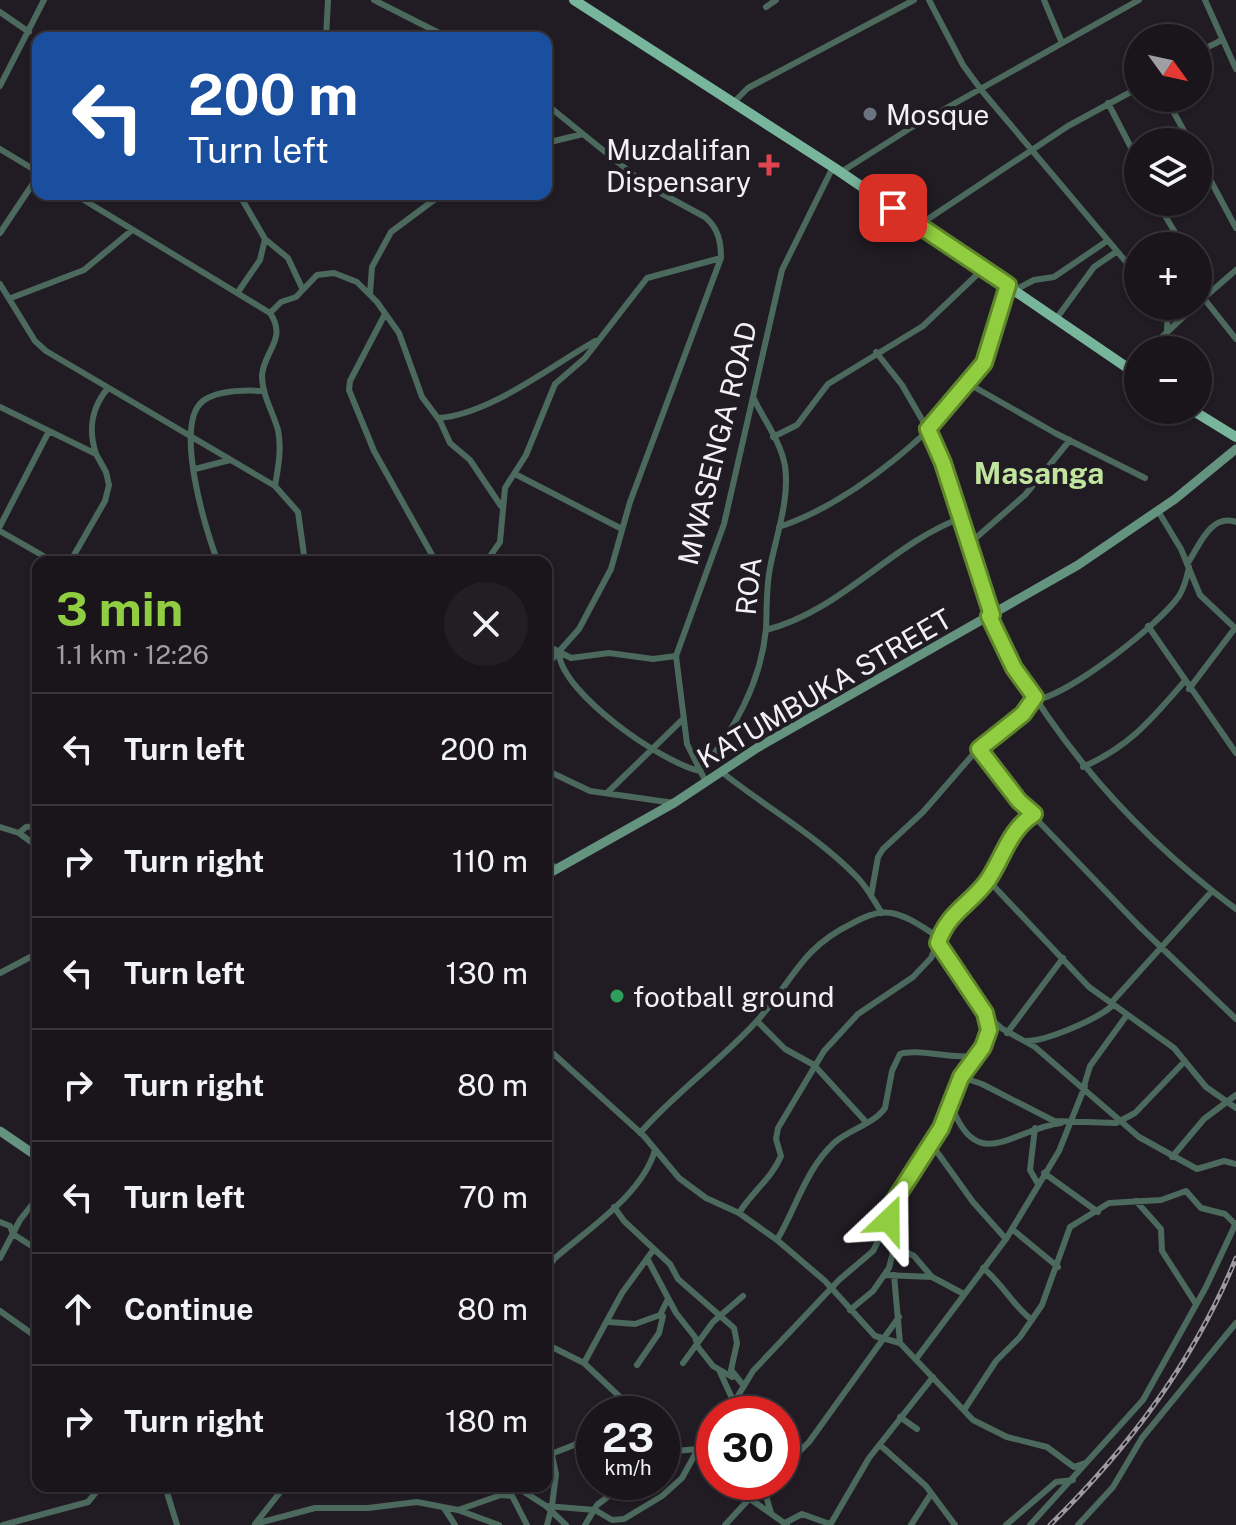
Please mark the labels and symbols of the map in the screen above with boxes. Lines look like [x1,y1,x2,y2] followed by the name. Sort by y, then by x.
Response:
[1124,24,1212,112] north arrow
[886,98,989,131] place label: Mosque
[861,105,879,123] marker: Mosque
[606,133,751,198] place label: Muzdalifan Dispensary
[758,154,780,176] marker: Muzdalifan Dispensary
[859,174,927,242] pin
[671,318,763,568] street label: MWASENGA ROAD
[974,455,1104,491] district label: Masanga
[729,555,767,617] street label: ROA
[691,602,957,774] street label: KATUMBUKA STREET
[633,980,834,1013] place label: football ground
[608,987,626,1005] marker: football ground
[847,1178,931,1262] position arrow
[696,1396,800,1500] speed limit sign: 30

